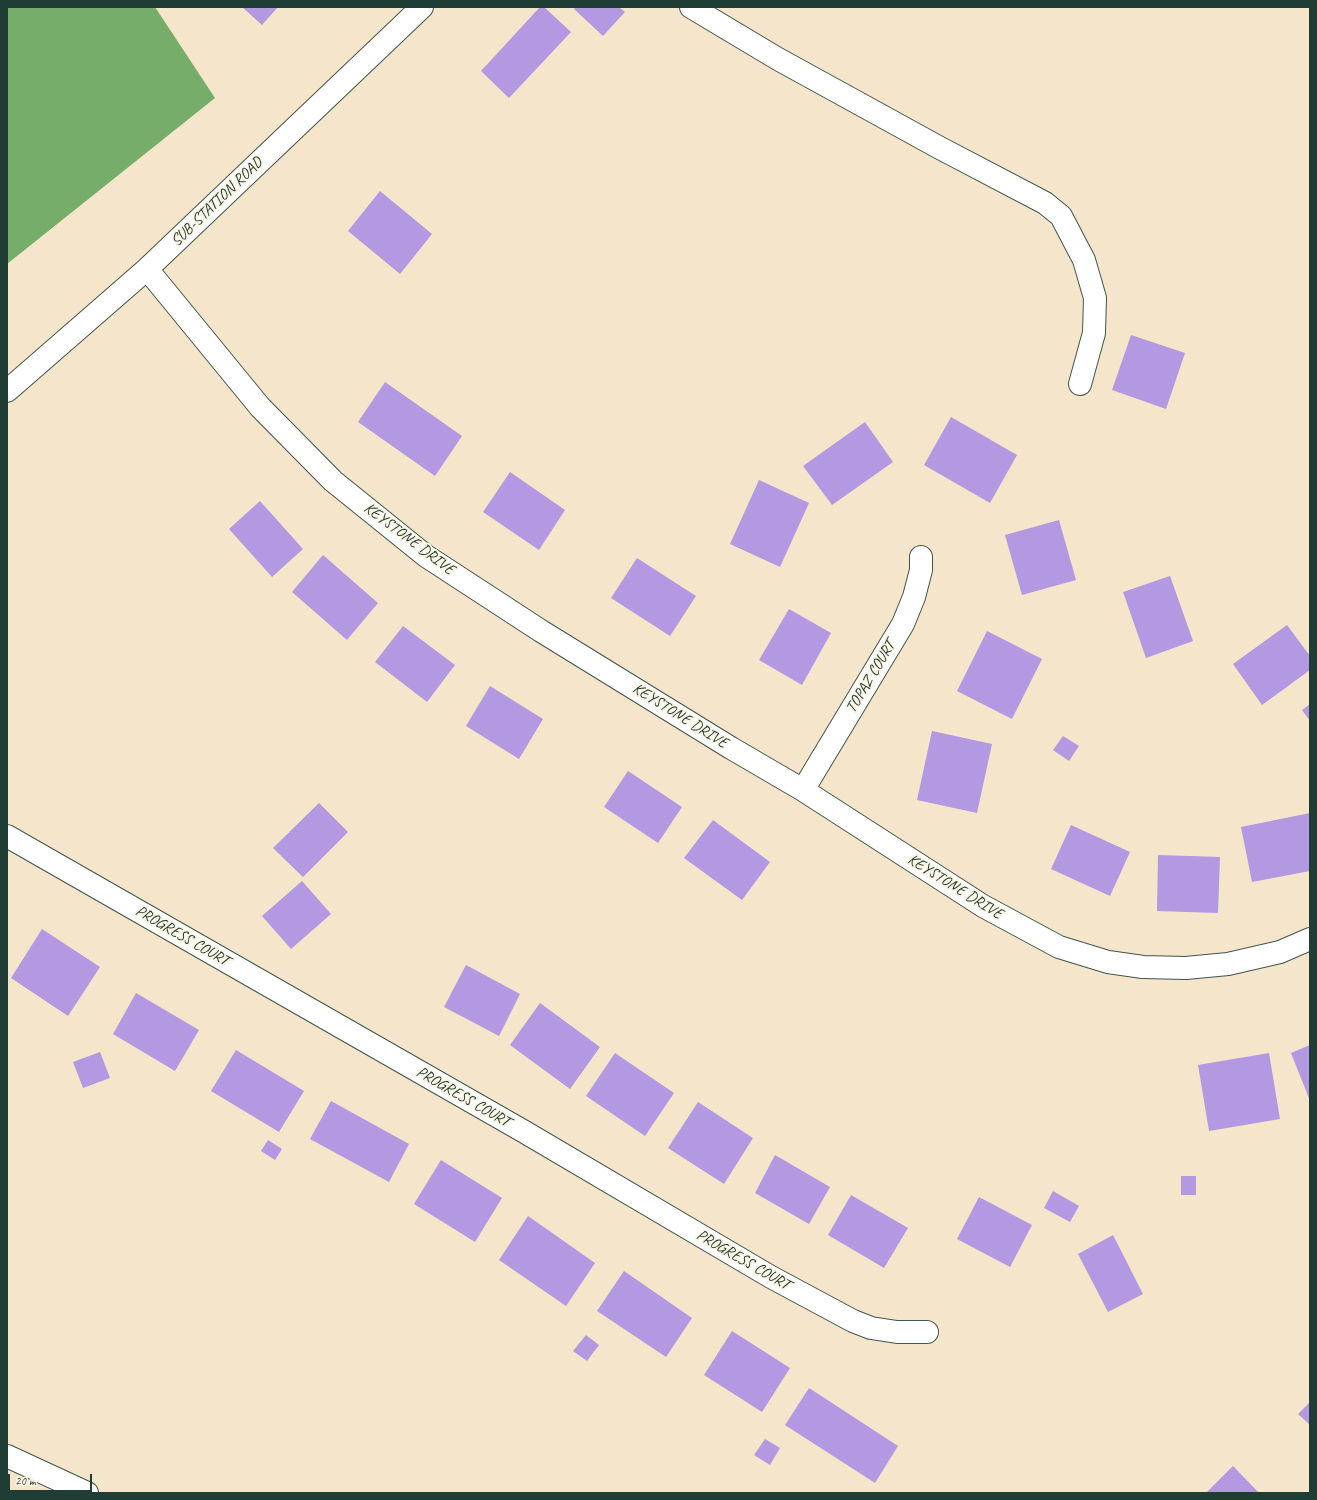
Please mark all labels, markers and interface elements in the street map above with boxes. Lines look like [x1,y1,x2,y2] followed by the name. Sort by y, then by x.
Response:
[167,153,267,251] street label: SUB-STATION ROAD
[360,499,458,579] street label: KEYSTONE DRIVE
[842,638,900,716] street label: TOPAZ COURT
[629,679,731,753] street label: KEYSTONE DRIVE
[904,850,1006,924] street label: KEYSTONE DRIVE
[132,902,232,970] street label: PROGRESS COURT
[413,1063,513,1131] street label: PROGRESS COURT
[693,1226,793,1294] street label: PROGRESS COURT
[10,1466,94,1492] scale bar
[15,1473,35,1489] text: 20 m

